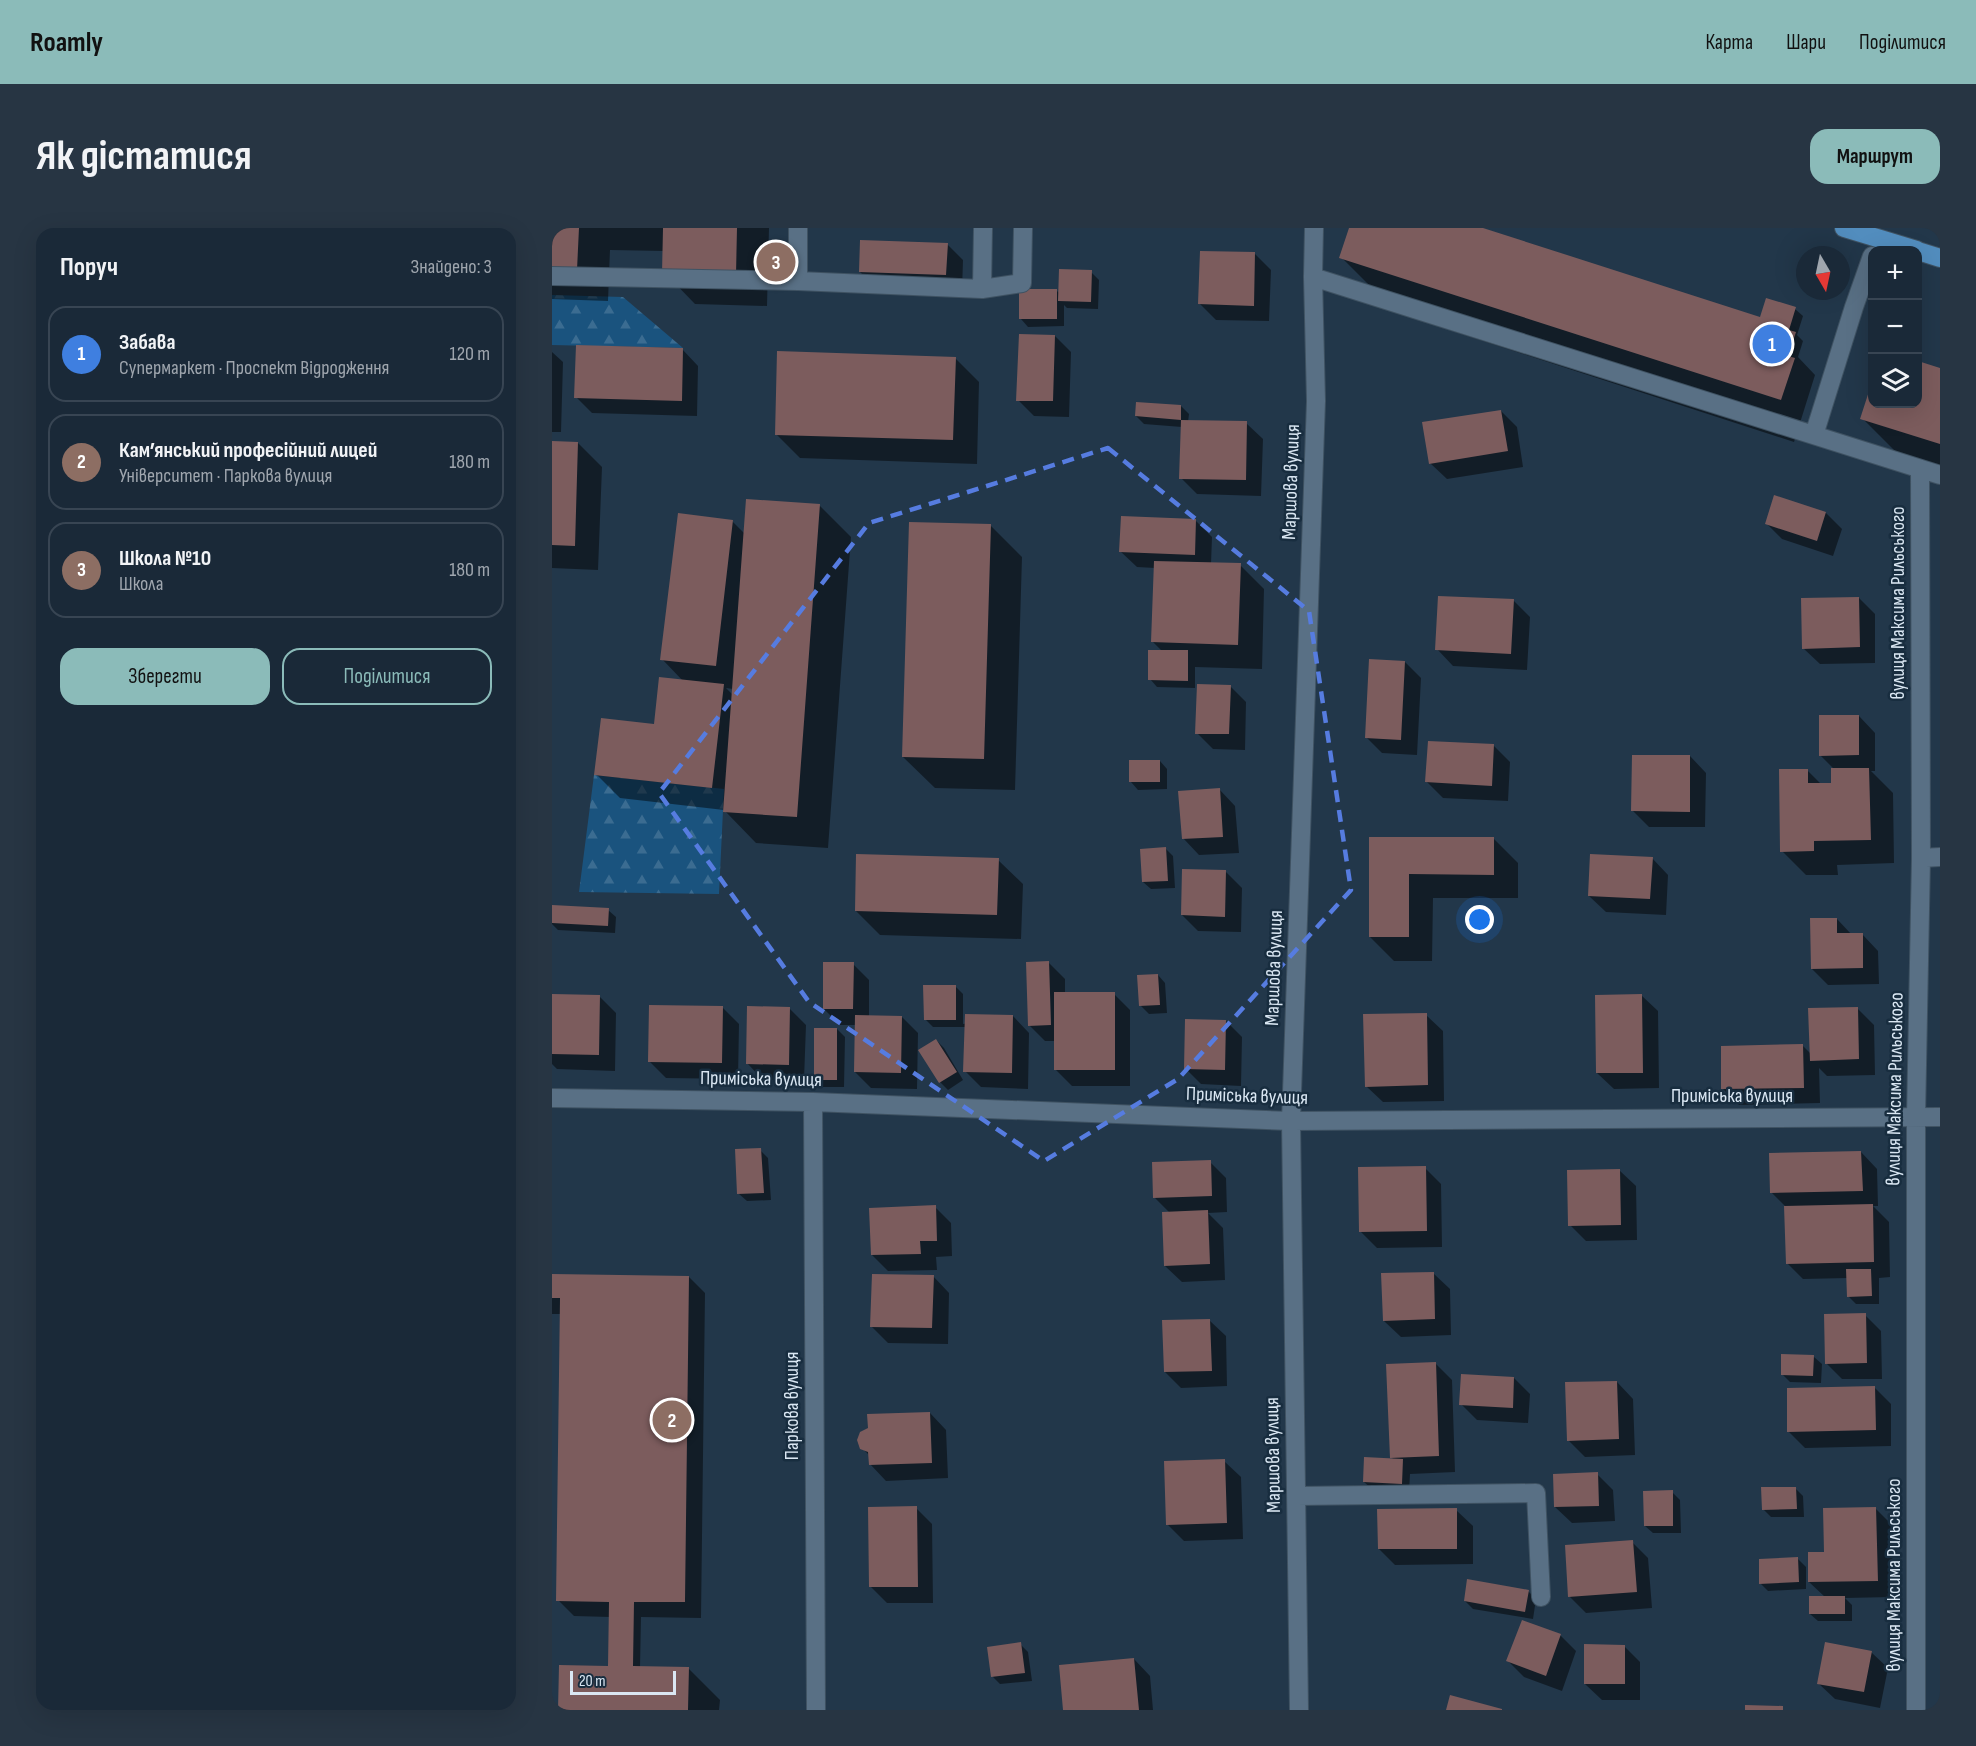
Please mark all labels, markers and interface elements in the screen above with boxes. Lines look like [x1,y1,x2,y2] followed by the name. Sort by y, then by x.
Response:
[30,26,103,59] text: Roamly
[1705,30,1753,55] text: Карта
[1786,30,1826,55] text: Шари
[1859,30,1946,55] text: Поділитися
[1810,129,1940,184] button: Маршрут
[36,131,252,182] text: Як дістатися
[756,240,796,285] pin: 3
[1796,246,1850,300] north arrow
[1868,246,1922,408] map controls
[1868,246,1922,300] button: +
[60,252,118,283] text: Поруч
[410,255,492,279] text: Знайдено: 3
[1868,300,1922,354] button: −
[1752,322,1792,366] pin: 1
[119,329,175,356] text: Забава
[78,342,85,366] text: 1
[450,342,490,366] text: 120 m
[1868,354,1922,408] button: layers
[119,356,389,380] text: Супермаркет · Проспект Відродження
[1277,424,1305,540] street label: Маршова вулиця
[119,437,377,464] text: Кам’янський професійний лицей
[77,450,86,474] text: 2
[449,450,490,474] text: 180 m
[119,464,332,488] text: Університет · Паркова вулиця
[1886,506,1910,700] street label: вулиця Максима Рильського
[119,545,211,572] text: Школа №10
[77,558,86,582] text: 3
[449,558,490,582] text: 180 m
[119,572,163,596] text: Школа
[60,648,270,705] button: Зберегти
[282,648,492,705] button: Поділитися
[1465,905,1494,934] your location
[1260,910,1288,1026] street label: Маршова вулиця
[1881,992,1909,1186] street label: вулиця Максима Рильського
[700,1066,822,1092] street label: Приміська вулиця
[1186,1082,1308,1110] street label: Приміська вулиця
[1671,1084,1793,1108] street label: Приміська вулиця
[780,1352,804,1460] street label: Паркова вулиця
[1260,1397,1286,1513] street label: Маршова вулиця
[652,1398,692,1442] pin: 2
[1882,1478,1906,1672] street label: вулиця Максима Рильського
[570,1668,676,1696] scale bar
[579,1672,606,1691] text: 20 m

